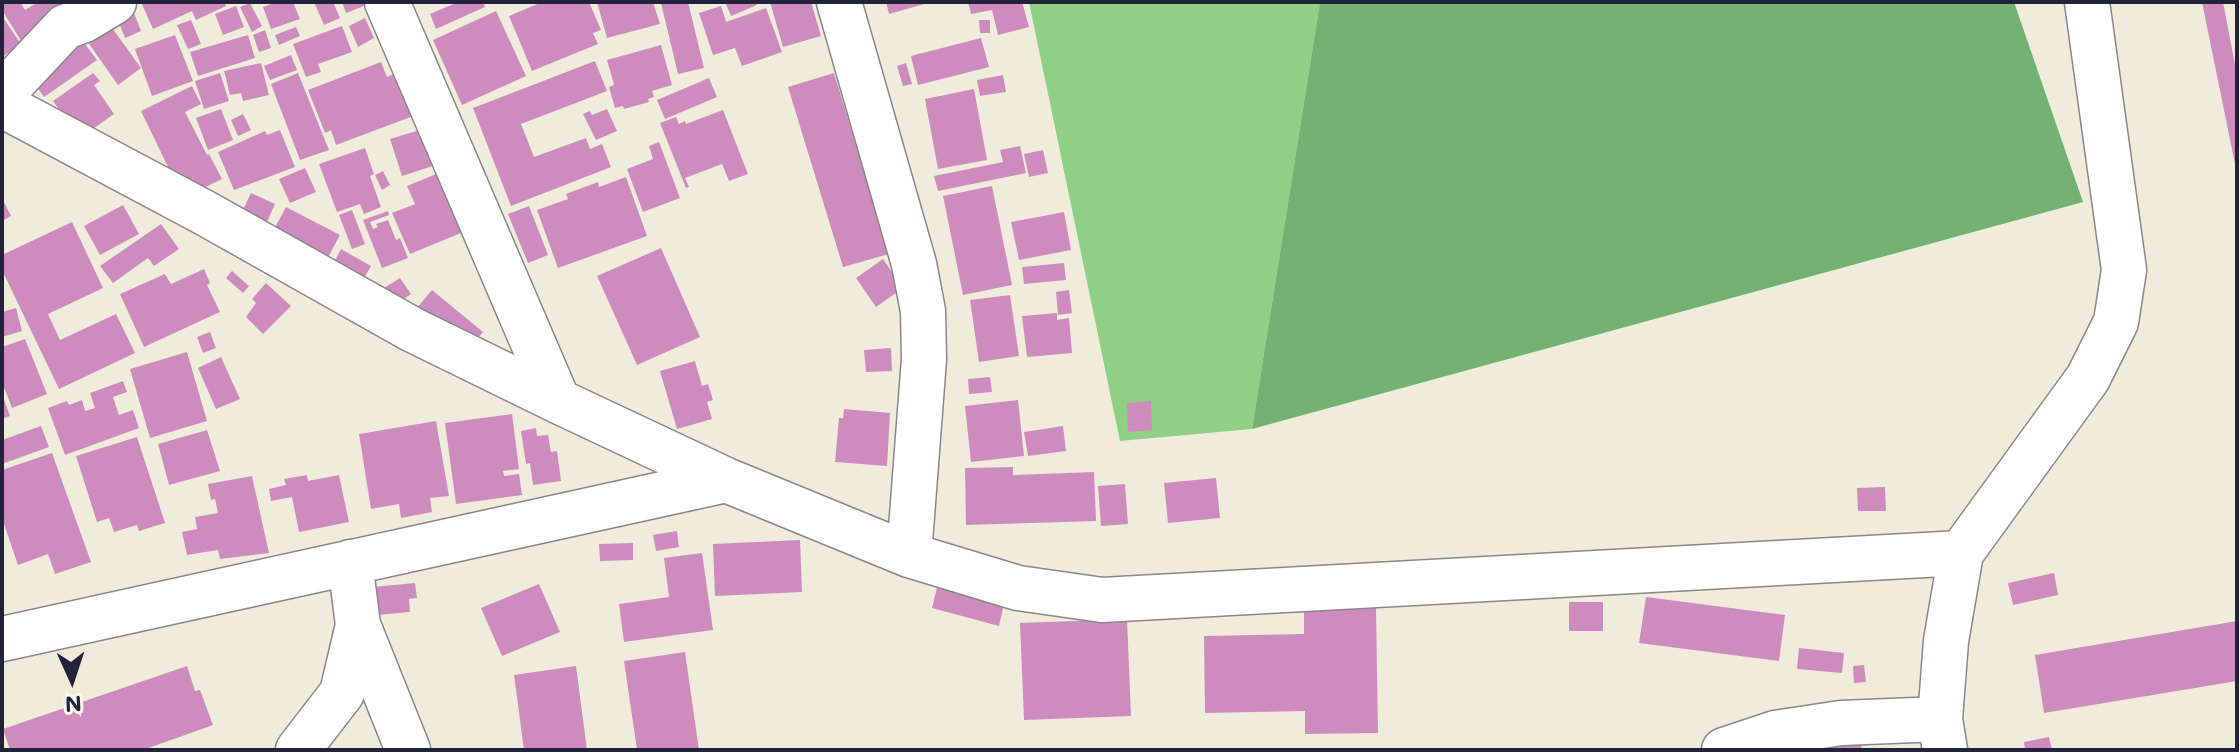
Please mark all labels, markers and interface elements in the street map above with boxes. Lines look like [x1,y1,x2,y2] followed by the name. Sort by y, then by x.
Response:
[32,640,112,720] north arrow
[64,690,82,719] text: N

